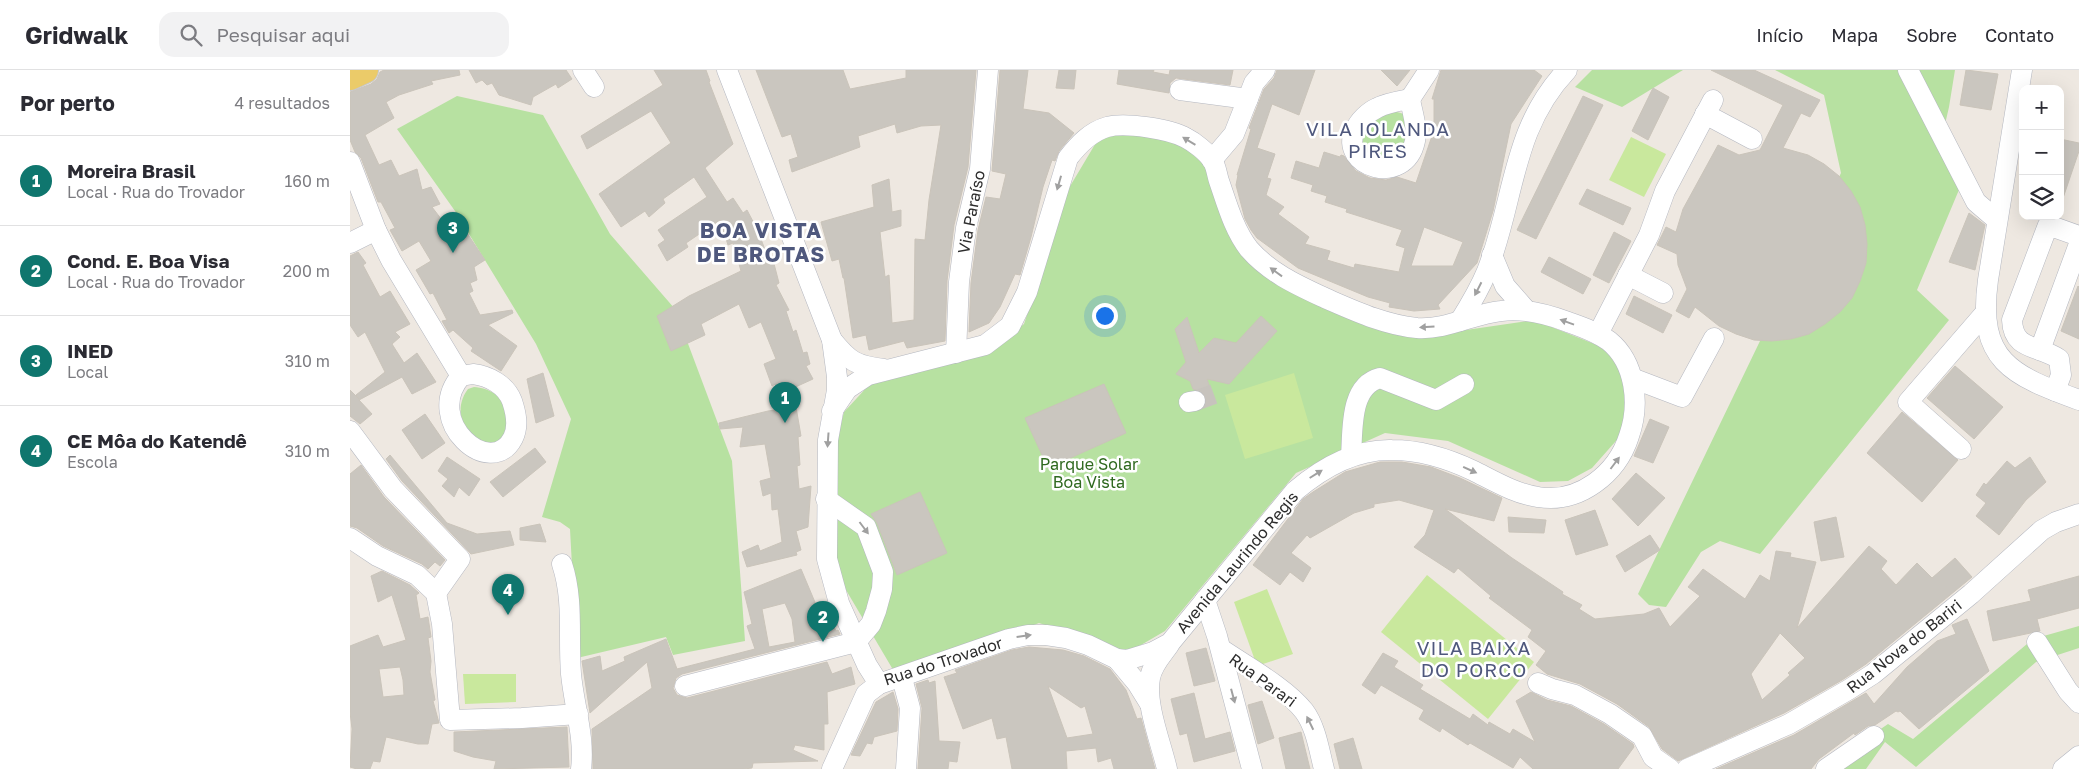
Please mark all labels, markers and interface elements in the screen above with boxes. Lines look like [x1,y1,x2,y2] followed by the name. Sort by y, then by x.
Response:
[159,12,509,57] search box
[25,20,129,49] text: Gridwalk
[177,21,205,49] icon: search
[217,23,350,46] text: Pesquisar aqui
[1756,24,1803,46] text: Início
[1831,24,1878,46] text: Mapa
[1906,24,1957,46] text: Sobre
[1985,24,2054,46] text: Contato
[2019,85,2064,220] map controls
[2019,85,2064,130] button: +
[20,90,115,116] text: Por perto
[235,93,330,113] text: 4 resultados
[1306,117,1450,162] district label: VILA IOLANDA PIRES
[2019,130,2064,175] button: −
[1183,136,1196,145] one-way arrow
[67,159,196,182] text: Moreira Brasil
[953,168,989,256] street label: Via Paraíso
[32,171,40,191] text: 1
[284,171,330,191] text: 160 m
[2019,175,2064,220] button: layers
[1054,176,1062,191] one-way arrow
[67,182,245,202] text: Local · Rua do Trovador
[437,212,469,253] pin: 3
[697,217,825,267] district label: BOA VISTA DE BROTAS
[67,249,230,272] text: Cond. E. Boa Visa
[31,261,41,281] text: 2
[283,261,330,281] text: 200 m
[1270,267,1283,278] one-way arrow
[67,272,245,292] text: Local · Rua do Trovador
[1474,282,1482,296] one-way arrow
[1092,303,1118,329] your location
[1560,317,1574,325] one-way arrow
[1418,324,1434,332] one-way arrow
[67,339,113,362] text: INED
[31,351,41,371] text: 3
[285,351,330,371] text: 310 m
[67,362,108,382] text: Local
[769,382,801,423] pin: 1
[67,429,247,452] text: CE Môa do Katendê
[824,432,832,448] one-way arrow
[31,441,41,461] text: 4
[285,441,330,461] text: 310 m
[67,452,118,472] text: Escola
[1040,454,1138,492] park label: Parque Solar Boa Vista
[1610,456,1620,470] one-way arrow
[1463,466,1477,474] one-way arrow
[1310,470,1323,479] one-way arrow
[1172,487,1302,637] street label: Avenida Laurindo Regis
[859,521,870,534] one-way arrow
[492,574,524,615] pin: 4
[1842,595,1966,697] street label: Rua Nova do Bariri
[807,601,839,642] pin: 2
[881,632,1005,690] street label: Rua do Trovador
[1017,632,1033,640] one-way arrow
[1417,636,1531,681] district label: VILA BAIXA DO PORCO
[1225,649,1301,711] street label: Rua Parari
[1229,689,1237,704] one-way arrow
[1306,715,1314,730] one-way arrow

